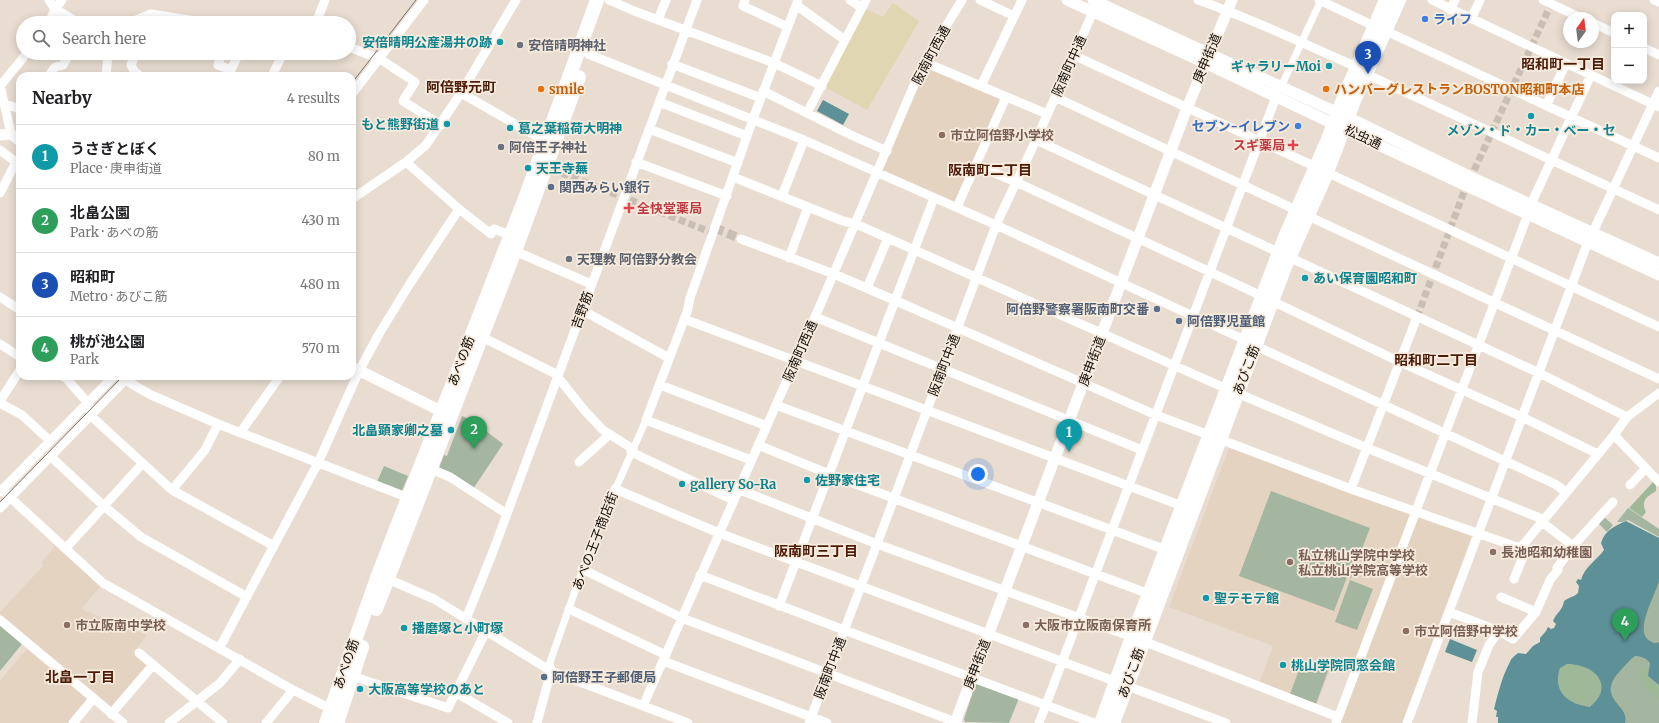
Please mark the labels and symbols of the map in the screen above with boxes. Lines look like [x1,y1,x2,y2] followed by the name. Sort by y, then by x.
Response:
[1433,11,1472,28] place label: ライフ
[1563,12,1599,48] north arrow
[1420,14,1430,24] marker: ライフ
[908,22,954,88] street label: 阪南町西通
[1189,31,1225,85] street label: 庚申街道
[1048,33,1090,99] street label: 阪南町中通
[362,34,492,51] place label: 安倍晴明公産湯井の跡
[495,37,505,47] marker: 安倍晴明公産湯井の跡
[528,37,606,54] place label: 安倍晴明神社
[515,40,525,50] marker: 安倍晴明神社
[1355,41,1381,74] pin: 3
[1521,55,1605,73] district label: 昭和町一丁目
[1231,58,1322,75] place label: ギャラリーMoi
[1324,61,1334,71] marker: ギャラリーMoi
[426,78,496,96] district label: 阿倍野元町
[549,81,584,98] place label: smile
[1334,81,1584,98] place label: ハンバーグレストランBOSTON昭和町本店
[536,84,546,94] marker: smile
[1321,84,1331,94] marker: ハンバーグレストランBOSTON昭和町本店
[1526,111,1536,121] marker: メゾン・ド・カー・ベー・セ
[361,116,439,133] place label: もと熊野街道
[1192,118,1290,135] place label: セブン-イレブン
[442,119,452,129] marker: もと熊野街道
[518,120,622,137] place label: 葛之葉稲荷大明神
[1293,121,1303,131] marker: セブン-イレブン
[1342,121,1384,153] street label: 松虫通
[1446,122,1616,139] place label: メゾン・ド・カー・ベー・セ
[505,123,515,133] marker: 葛之葉稲荷大明神
[950,127,1054,144] place label: 市立阿倍野小学校
[937,130,947,140] marker: 市立阿倍野小学校
[1233,137,1285,154] place label: スギ薬局
[509,139,587,156] place label: 阿倍王子神社
[1288,140,1298,150] marker: スギ薬局
[496,142,506,152] marker: 阿倍王子神社
[536,160,588,177] place label: 天王寺蕪
[948,161,1032,179] district label: 阪南町二丁目
[523,163,533,173] marker: 天王寺蕪
[559,179,650,196] place label: 関西みらい銀行
[546,182,556,192] marker: 関西みらい銀行
[637,200,702,217] place label: 全快堂薬局
[624,203,634,213] marker: 全快堂薬局
[577,251,697,268] place label: 天理教 阿倍野分教会
[564,254,574,264] marker: 天理教 阿倍野分教会
[1313,270,1417,287] place label: あい保育園昭和町
[1300,273,1310,283] marker: あい保育園昭和町
[567,289,597,331] street label: 吉野筋
[1006,301,1149,318] place label: 阿倍野警察署阪南町交番
[1152,304,1162,314] marker: 阿倍野警察署阪南町交番
[1187,313,1265,330] place label: 阿倍野児童館
[1174,316,1184,326] marker: 阿倍野児童館
[779,318,821,384] street label: 阪南町西通
[924,332,964,398] street label: 阪南町中通
[444,334,478,388] street label: あべの筋
[1075,334,1109,388] street label: 庚申街道
[1229,343,1263,397] street label: あびこ筋
[1394,351,1478,369] district label: 昭和町二丁目
[461,416,487,449] pin: 2
[1056,419,1082,452] pin: 1
[352,422,443,439] place label: 北畠顕家卿之墓
[446,425,456,435] marker: 北畠顕家卿之墓
[968,464,988,484] your location
[815,472,880,489] place label: 佐野家住宅
[802,475,812,485] marker: 佐野家住宅
[690,476,776,493] place label: gallery So-Ra
[677,479,687,489] marker: gallery So-Ra
[568,489,622,593] street label: あべの王子商店街
[774,542,858,560] district label: 阪南町三丁目
[1501,544,1592,561] place label: 長池昭和幼稚園
[1298,547,1428,579] place label: 私立桃山学院中学校 私立桃山学院高等学校
[1488,547,1498,557] marker: 長池昭和幼稚園
[1285,557,1295,567] marker: 私立桃山学院中学校 私立桃山学院高等学校
[1214,590,1279,607] place label: 聖テモテ館
[1201,593,1211,603] marker: 聖テモテ館
[1612,608,1638,641] pin: 4
[75,617,166,634] place label: 市立阪南中学校
[1034,617,1151,634] place label: 大阪市立阪南保育所
[62,620,72,630] marker: 市立阪南中学校
[412,620,503,637] place label: 播磨塚と小町塚
[1021,620,1031,630] marker: 大阪市立阪南保育所
[399,623,409,633] marker: 播磨塚と小町塚
[1414,623,1518,640] place label: 市立阿倍野中学校
[1401,626,1411,636] marker: 市立阿倍野中学校
[810,635,850,701] street label: 阪南町中通
[329,637,363,691] street label: あべの筋
[960,637,994,691] street label: 庚申街道
[1114,646,1148,700] street label: あびこ筋
[1291,657,1395,674] place label: 桃山学院同窓会館
[1278,660,1288,670] marker: 桃山学院同窓会館
[45,668,115,686] district label: 北畠一丁目
[552,669,656,686] place label: 阿倍野王子郵便局
[539,672,549,682] marker: 阿倍野王子郵便局
[368,681,485,698] place label: 大阪高等学校のあと
[355,684,365,694] marker: 大阪高等学校のあと

